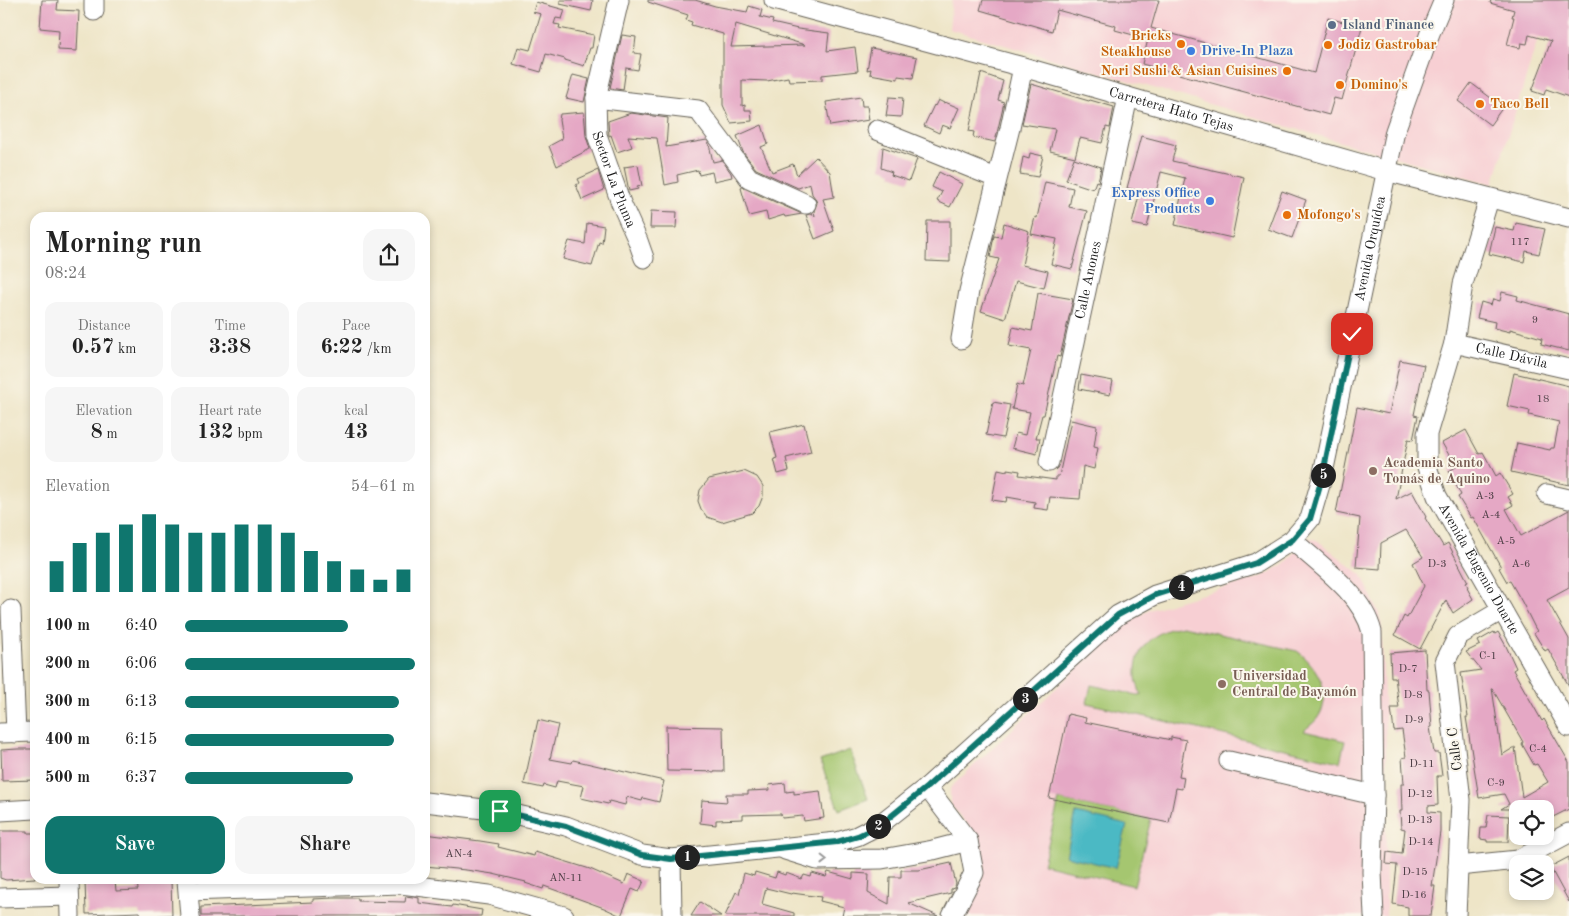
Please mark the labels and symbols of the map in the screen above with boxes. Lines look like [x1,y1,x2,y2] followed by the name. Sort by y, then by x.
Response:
[1342,18,1434,32] place label: Island Finance
[1326,19,1338,31] marker: Island Finance
[1100,29,1171,59] place label: Bricks Steakhouse
[1175,38,1187,50] marker: Bricks Steakhouse
[1338,38,1437,52] place label: Jodiz Gastrobar
[1322,39,1334,51] marker: Jodiz Gastrobar
[1201,44,1293,58] place label: Drive-In Plaza
[1185,45,1197,57] marker: Drive-In Plaza
[1101,64,1277,78] place label: Nori Sushi & Asian Cuisines
[1281,65,1293,77] marker: Nori Sushi & Asian Cuisines
[1350,78,1408,92] place label: Domino's
[1334,79,1346,91] marker: Domino's
[1107,85,1235,134] street label: Carretera Hato Tejas
[1490,97,1549,111] place label: Taco Bell
[1474,98,1486,110] marker: Taco Bell
[589,129,638,230] street label: Sector La Pluma
[1111,186,1200,216] place label: Express Office Products
[1204,195,1216,207] marker: Express Office Products
[1352,195,1388,302] street label: Avenida Orquídea
[1297,208,1360,222] place label: Mofongo's
[1281,209,1293,221] marker: Mofongo's
[1510,237,1530,248] house number: 117
[1073,240,1104,321] street label: Calle Anones
[1331,313,1373,355] pin
[1532,315,1538,326] house number: 9
[1474,341,1549,371] street label: Calle Dávila
[1537,394,1549,405] house number: 18
[1383,456,1490,486] place label: Academia Santo Tomás de Aquino
[1310,462,1336,488] pin: 5
[1367,465,1379,477] marker: Academia Santo Tomás de Aquino
[1476,491,1494,502] house number: A-3
[1436,501,1521,637] street label: Avenida Eugenio Duarte
[1482,510,1500,521] house number: A-4
[1497,536,1515,547] house number: A-5
[1427,559,1447,570] house number: D-3
[1512,559,1530,570] house number: A-6
[1168,574,1194,600] pin: 4
[1479,651,1497,662] house number: C-1
[1398,664,1418,675] house number: D-7
[1232,669,1357,699] place label: Universidad Central de Bayamón
[1216,678,1228,690] marker: Universidad Central de Bayamón
[1012,686,1038,712] pin: 3
[1403,690,1423,701] house number: D-8
[1404,715,1424,726] house number: D-9
[1445,727,1465,771] street label: Calle C
[1529,744,1547,755] house number: C-4
[1409,759,1435,770] house number: D-11
[1487,778,1505,789] house number: C-9
[1407,789,1433,800] house number: D-12
[479,790,521,832] pin
[866,814,890,838] pin: 2
[1407,815,1433,826] house number: D-13
[1408,837,1434,848] house number: D-14
[674,844,700,870] pin: 1
[445,849,473,860] house number: AN-4
[820,855,828,865] one-way arrow
[1402,867,1428,878] house number: D-15
[549,873,583,884] house number: AN-11
[1401,890,1427,901] house number: D-16

